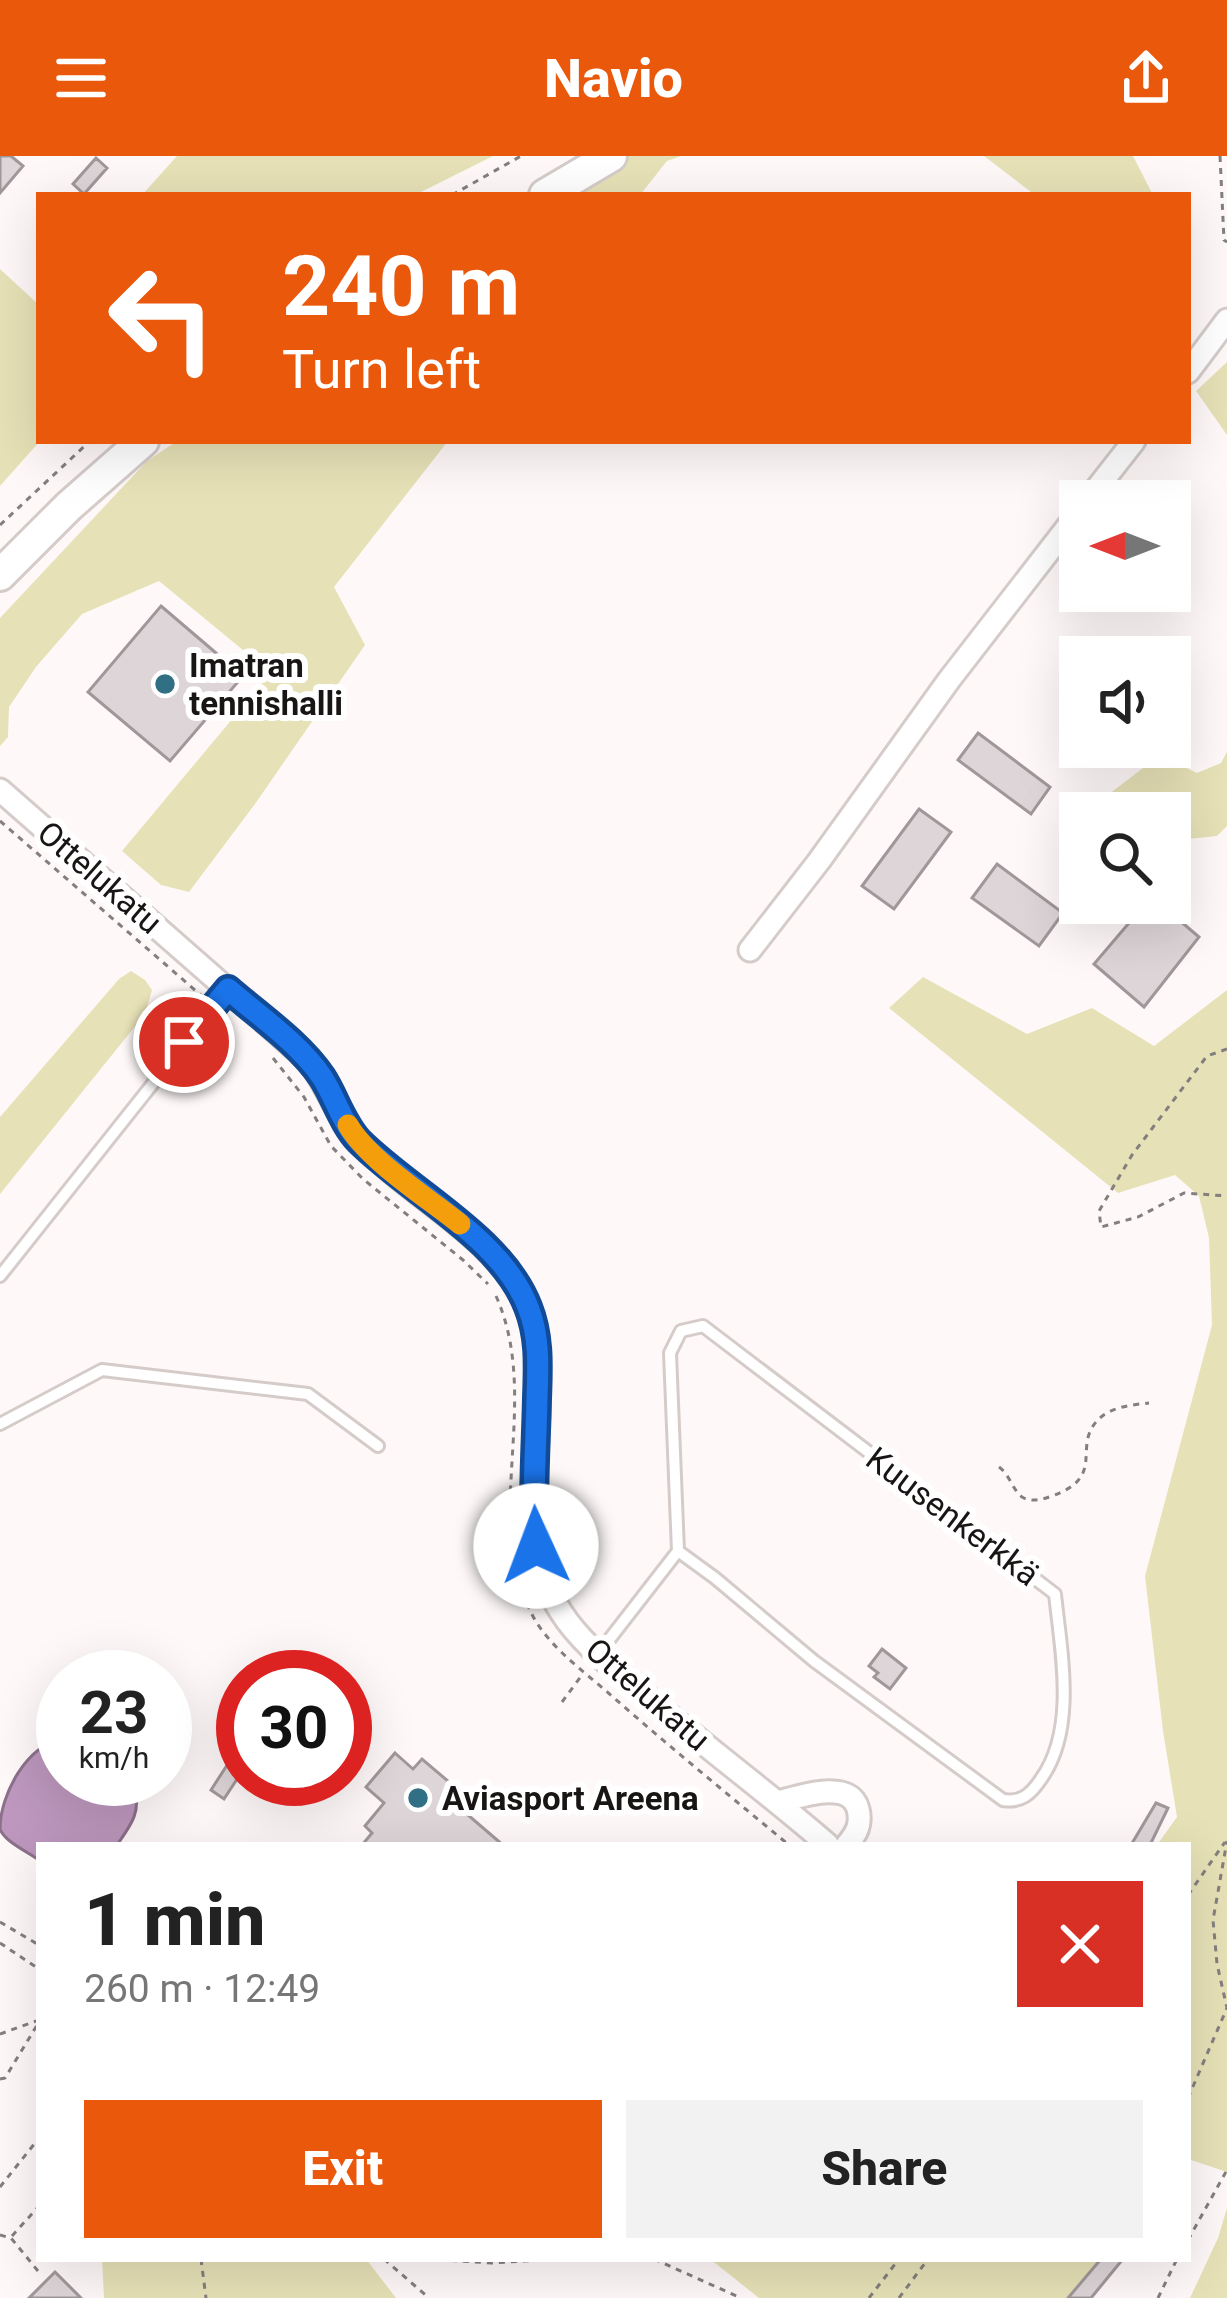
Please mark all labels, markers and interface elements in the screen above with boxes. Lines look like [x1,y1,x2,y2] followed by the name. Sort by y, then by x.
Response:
[48,45,114,111] icon: menu
[1113,45,1179,111] icon: share
[544,47,683,110] text: Navio
[282,237,520,336] text: 240 m
[84,240,240,396] icon: left
[282,338,481,401] text: Turn left
[1059,480,1191,612] north arrow
[1059,480,1191,924] map controls
[1059,636,1191,768] button: sound
[189,646,343,723] place label: Imatran tennishalli
[152,671,178,697] marker: Imatran tennishalli
[1059,792,1191,924] button: search
[30,813,170,942] street label: Ottelukatu
[133,991,235,1093] pin
[151,1009,217,1075] icon: arrive
[859,1439,1047,1594] street label: Kuusenkerkkä
[473,1483,599,1609] position arrow
[578,1630,718,1759] street label: Ottelukatu
[216,1650,372,1806] speed limit sign: 30
[80,1677,148,1748] text: 23
[79,1740,149,1775] text: km/h
[442,1779,699,1818] place label: Aviasport Areena
[405,1785,431,1811] marker: Aviasport Areena
[84,1878,266,1963] text: 1 min
[1017,1881,1143,2007] button: close
[84,1966,320,2012] text: 260 m · 12:49
[84,2100,602,2238] button: Exit
[626,2100,1143,2238] button: Share

